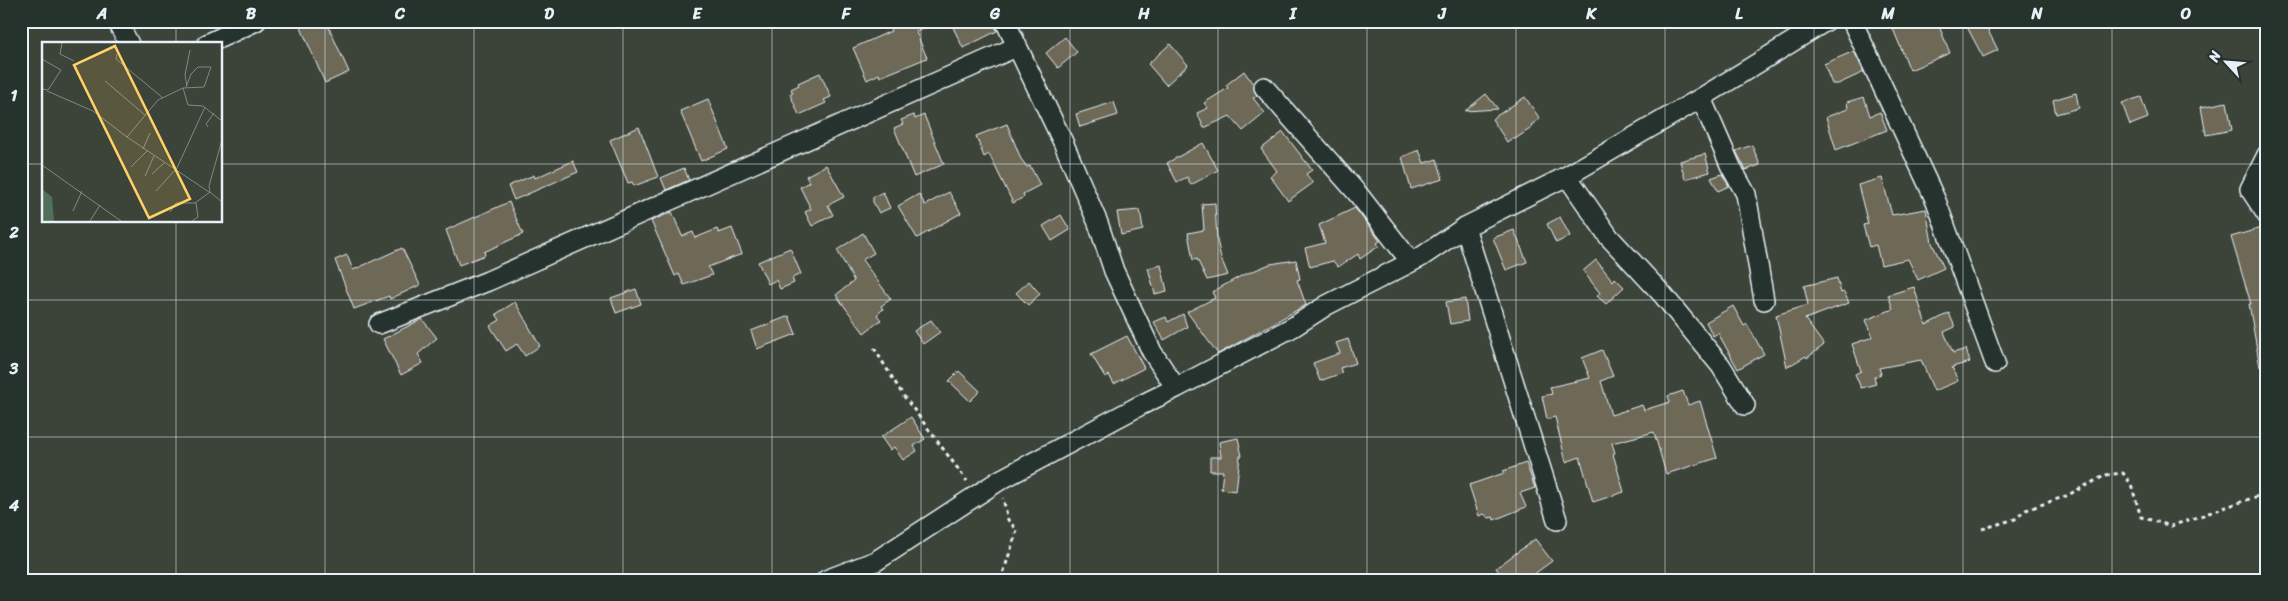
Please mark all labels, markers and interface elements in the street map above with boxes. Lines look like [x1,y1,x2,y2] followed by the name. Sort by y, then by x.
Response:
[96,0,107,28] text: A
[246,0,257,28] text: B
[394,0,406,28] text: C
[544,0,554,28] text: D
[693,0,703,28] text: E
[841,0,852,28] text: F
[989,0,1001,28] text: G
[1137,0,1150,28] text: H
[1289,0,1298,28] text: I
[1437,0,1447,28] text: J
[1585,0,1597,28] text: K
[1735,0,1743,28] text: L
[1880,0,1895,28] text: M
[2030,0,2043,28] text: N
[2180,0,2192,28] text: O
[2200,38,2250,88] north arrow
[42,42,222,222] inset map
[2201,46,2228,67] text: N
[11,81,18,110] text: 1
[8,218,19,247] text: 2
[9,354,19,383] text: 3
[8,491,19,520] text: 4

